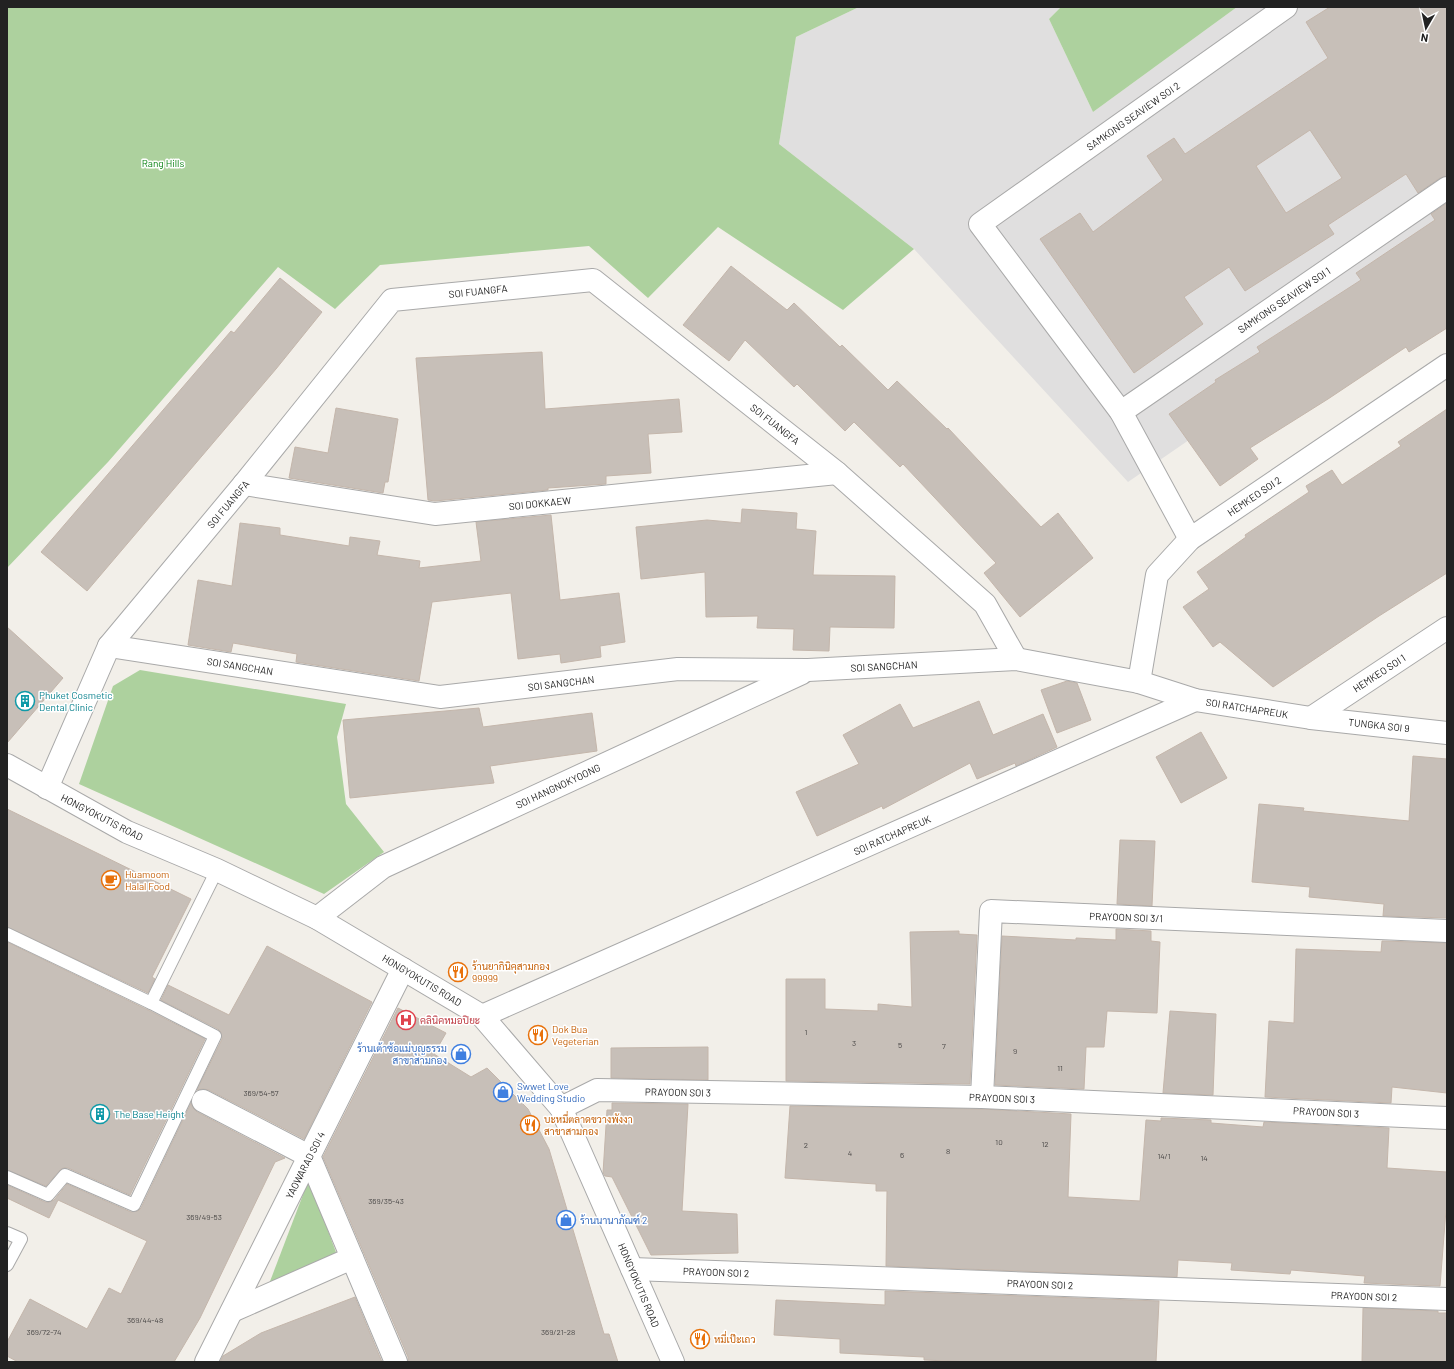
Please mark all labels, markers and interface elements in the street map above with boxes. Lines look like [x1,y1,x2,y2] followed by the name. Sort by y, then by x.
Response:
[1406,8,1446,48] north arrow
[1420,31,1429,45] text: N
[1084,79,1182,153] street label: SAMKONG SEAVIEW SOI 2
[142,157,184,169] park label: Rang Hills
[1235,264,1333,336] street label: SAMKONG SEAVIEW SOI 1
[448,282,508,300] street label: SOI FUANGFA
[748,401,802,447] street label: SOI FUANGFA
[1225,474,1283,518] street label: HEMKEO SOI 2
[204,478,252,530] street label: SOI FUANGFA
[508,494,572,512] street label: SOI DOKKAEW
[1350,652,1408,694] street label: HEMKEO SOI 1
[206,655,274,677] street label: SOI SANGCHAN
[850,658,918,674] street label: SOI SANGCHAN
[527,673,595,693] street label: SOI SANGCHAN
[39,689,113,713] place label: Phuket Cosmetic Dental Clinic
[14,690,36,712] building icon: Phuket Cosmetic Dental Clinic
[1205,696,1289,720] street label: SOI RATCHAPREUK
[1348,716,1410,734] street label: TUNGKA SOI 9
[514,761,602,811] street label: SOI HANGNOKYOONG
[59,791,145,843] street label: HONGYOKUTIS ROAD
[852,813,932,857] street label: SOI RATCHAPREUK
[125,868,170,892] place label: Huamoom Halal Food
[100,869,122,891] cafe icon: Huamoom Halal Food
[1089,910,1163,924] street label: PRAYOON SOI 3/1
[380,952,464,1008] street label: HONGYOKUTIS ROAD
[472,960,550,984] place label: ร้านยากินิคุสามกอง 99999
[447,961,469,983] restaurant icon: ร้านยากินิคุสามกอง 99999
[395,1009,417,1031] hospital icon: คลินิคหมอปิยะ
[420,1014,480,1026] place label: คลินิคหมอปิยะ
[552,1023,599,1047] place label: Dok Bua Vegeterian
[527,1024,549,1046] restaurant icon: Dok Bua Vegeterian
[805,1027,808,1037] house number: 1
[852,1038,856,1048] house number: 3
[898,1040,902,1050] house number: 5
[942,1041,946,1051] house number: 7
[357,1042,447,1066] place label: ร้านเต้าซ้อแม่บุญธรรม สาขาสามกอง
[450,1043,472,1065] shop icon: ร้านเต้าซ้อแม่บุญธรรม สาขาสามกอง
[1013,1046,1017,1056] house number: 9
[1057,1063,1063,1073] house number: 11
[517,1080,585,1104] place label: Swwet Love Wedding Studio
[492,1081,514,1103] shop icon: Swwet Love Wedding Studio
[645,1085,711,1099] street label: PRAYOON SOI 3
[243,1088,279,1098] house number: 369/54-57
[969,1091,1035,1105] street label: PRAYOON SOI 3
[89,1103,111,1125] building icon: The Base Height
[1293,1104,1359,1120] street label: PRAYOON SOI 3
[114,1108,185,1120] place label: The Base Height
[544,1111,633,1137] place label: บะหมี่ตลาดขวางพังงา สาขาสามกอง
[519,1114,541,1136] restaurant icon: บะหมี่ตลาดขวางพังงา สาขาสามกอง
[283,1129,327,1201] street label: YAOWARAD SOI 4
[995,1137,1003,1147] house number: 10
[1041,1139,1049,1149] house number: 12
[804,1140,808,1150] house number: 2
[946,1146,950,1156] house number: 8
[848,1148,852,1158] house number: 4
[900,1150,904,1160] house number: 6
[1157,1151,1171,1161] house number: 14/1
[1200,1153,1208,1163] house number: 14
[368,1196,404,1206] house number: 369/35-43
[555,1209,577,1231] shop icon: ร้านนานาภัณฑ์ 2
[186,1212,222,1222] house number: 369/49-53
[580,1213,647,1226] place label: ร้านนานาภัณฑ์ 2
[616,1241,662,1329] street label: HONGYOKUTIS ROAD
[683,1265,749,1279] street label: PRAYOON SOI 2
[1007,1277,1073,1291] street label: PRAYOON SOI 2
[1331,1289,1397,1303] street label: PRAYOON SOI 2
[127,1315,163,1325] house number: 369/44-48
[27,1327,61,1337] house number: 369/72-74
[541,1327,575,1337] house number: 369/21-28
[689,1328,711,1350] restaurant icon: หมี่เป๊ะเถว
[714,1331,756,1345] place label: หมี่เป๊ะเถว

